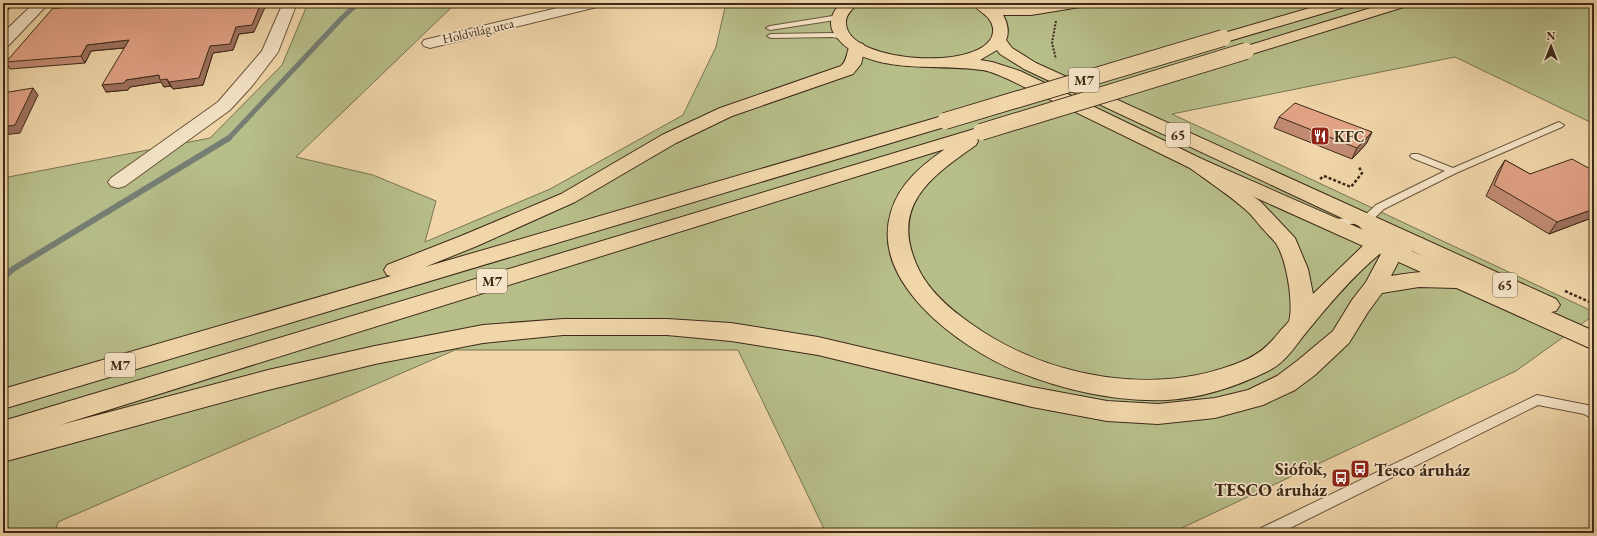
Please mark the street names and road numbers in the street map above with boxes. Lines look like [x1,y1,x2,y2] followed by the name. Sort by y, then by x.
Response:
[440,14,516,48] street label: Holdvilág utca
[1069,68,1099,92] road number: M7
[1166,123,1190,147] road number: 65
[477,269,507,293] road number: M7
[1493,273,1517,297] road number: 65
[105,353,135,377] road number: M7

